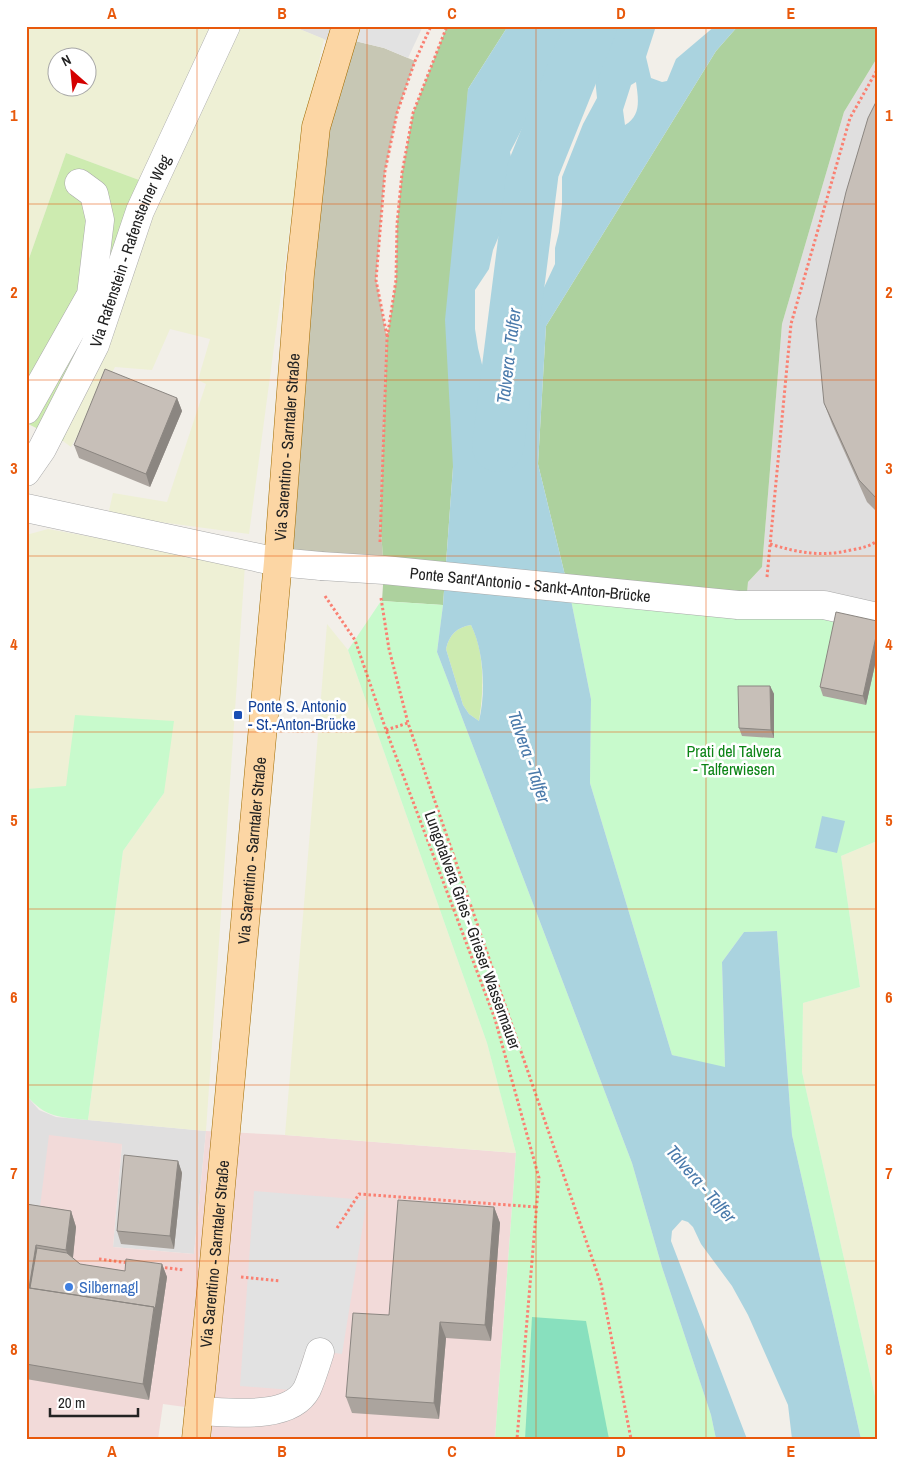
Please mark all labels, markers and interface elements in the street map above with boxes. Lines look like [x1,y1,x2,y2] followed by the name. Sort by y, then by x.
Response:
[107,2,117,24] text: A
[277,2,287,24] text: B
[447,2,457,24] text: C
[616,2,626,24] text: D
[787,2,796,24] text: E
[48,48,98,98] north arrow
[58,51,74,70] text: N
[10,104,18,126] text: 1
[885,104,893,126] text: 1
[84,151,176,350] street label: Via Rafenstein - Rafensteiner Weg
[10,281,18,303] text: 2
[885,281,893,303] text: 2
[490,306,527,405] water label: Talvera - Talfer
[269,353,305,542] street label: Via Sarentino - Sarntaler Straße
[10,457,18,479] text: 3
[885,457,893,479] text: 3
[409,562,652,607] street label: Ponte Sant'Antonio - Sankt-Anton-Brücke
[10,633,18,655] text: 4
[885,633,893,655] text: 4
[248,695,356,735] place label: Ponte S. Antonio - St.-Anton-Brücke
[502,708,557,807] water label: Talvera - Talfer
[232,709,244,721] marker: Ponte S. Antonio - St.-Anton-Brücke
[687,740,782,780] park label: Prati del Talvera - Talferwiesen
[232,756,271,945] street label: Via Sarentino - Sarntaler Straße
[420,808,527,1053] street label: Lungotalvera Gries - Grieser Wassermauer
[10,809,18,831] text: 5
[885,809,893,831] text: 5
[10,986,18,1008] text: 6
[885,986,893,1008] text: 6
[661,1139,743,1229] water label: Talvera - Talfer
[194,1159,234,1349] street label: Via Sarentino - Sarntaler Straße
[10,1162,18,1184] text: 7
[885,1162,893,1184] text: 7
[79,1276,138,1298] place label: Silbernagl
[63,1281,75,1293] marker: Silbernagl
[10,1338,18,1360] text: 8
[885,1338,893,1360] text: 8
[50,1385,138,1417] scale bar
[58,1392,85,1413] text: 20 m
[107,1440,117,1462] text: A
[277,1440,287,1462] text: B
[447,1440,457,1462] text: C
[616,1440,626,1462] text: D
[787,1440,796,1462] text: E

